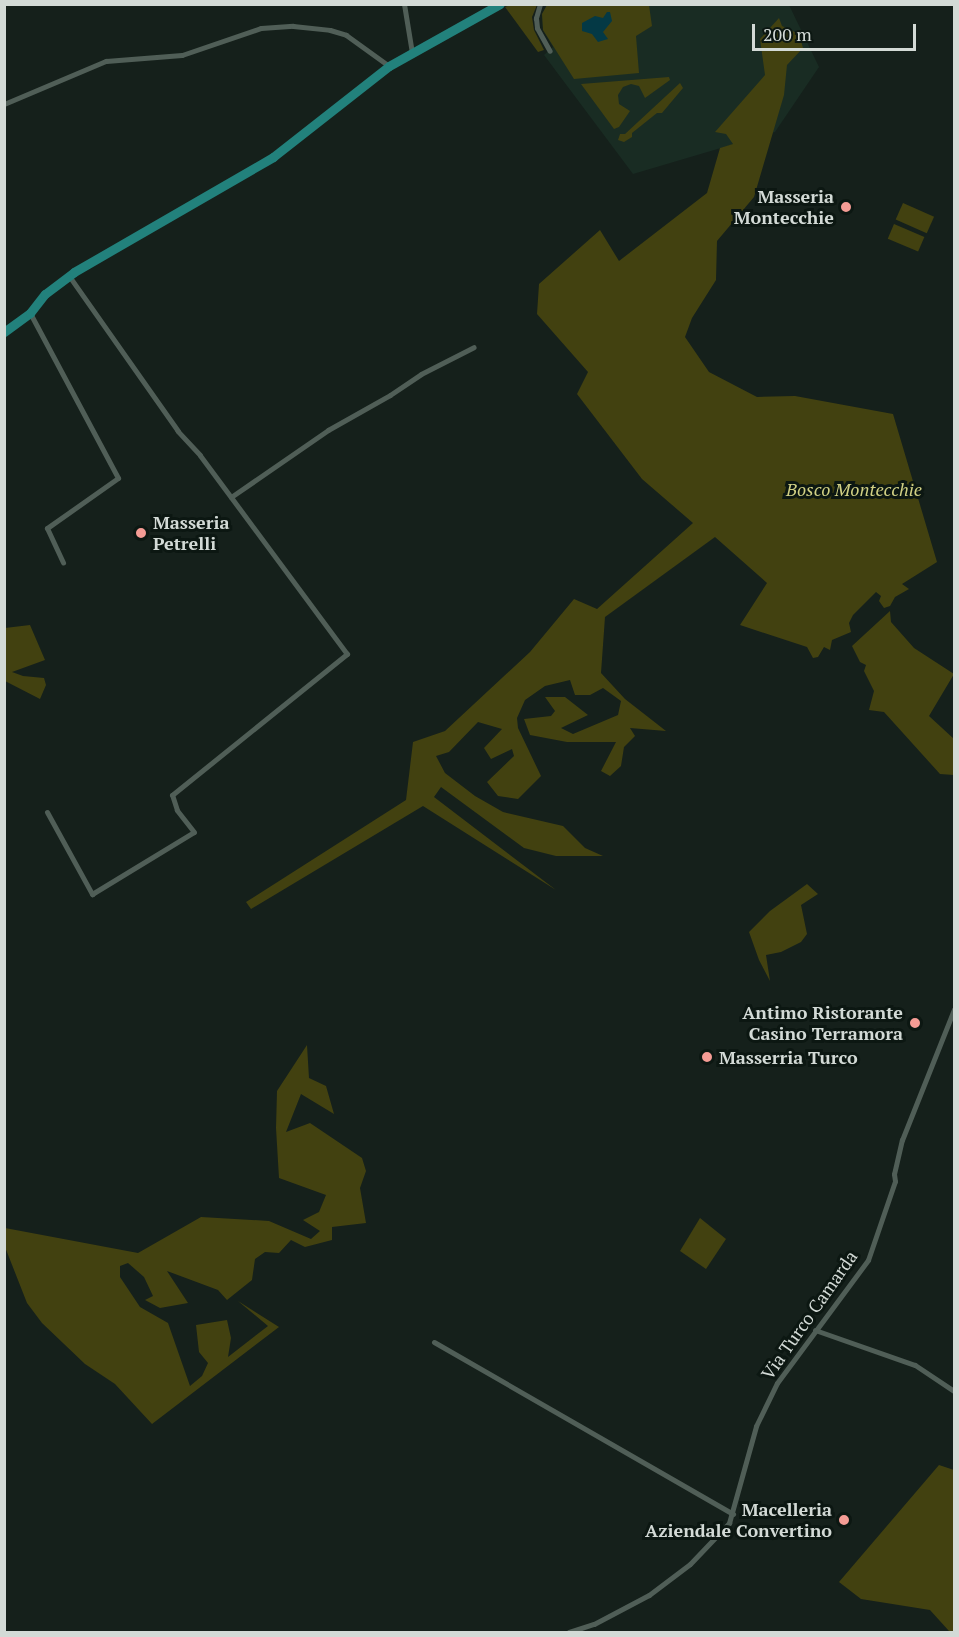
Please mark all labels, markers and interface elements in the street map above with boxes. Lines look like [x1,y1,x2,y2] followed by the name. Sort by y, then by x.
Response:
[755,12,918,50] scale bar
[763,22,812,46] text: 200 m
[734,186,834,228] place label: Masseria Montecchie
[839,200,853,214] marker: Masseria Montecchie
[786,478,922,500] park label: Bosco Montecchie
[153,512,229,554] place label: Masseria Petrelli
[134,526,148,540] marker: Masseria Petrelli
[742,1002,903,1044] place label: Antimo Ristorante Casino Terramora
[908,1016,922,1030] marker: Antimo Ristorante Casino Terramora
[719,1046,858,1068] place label: Masserria Turco
[700,1050,714,1064] marker: Masserria Turco
[756,1246,862,1384] street label: Via Turco Camarda
[645,1499,832,1541] place label: Macelleria Aziendale Convertino
[837,1513,851,1527] marker: Macelleria Aziendale Convertino

